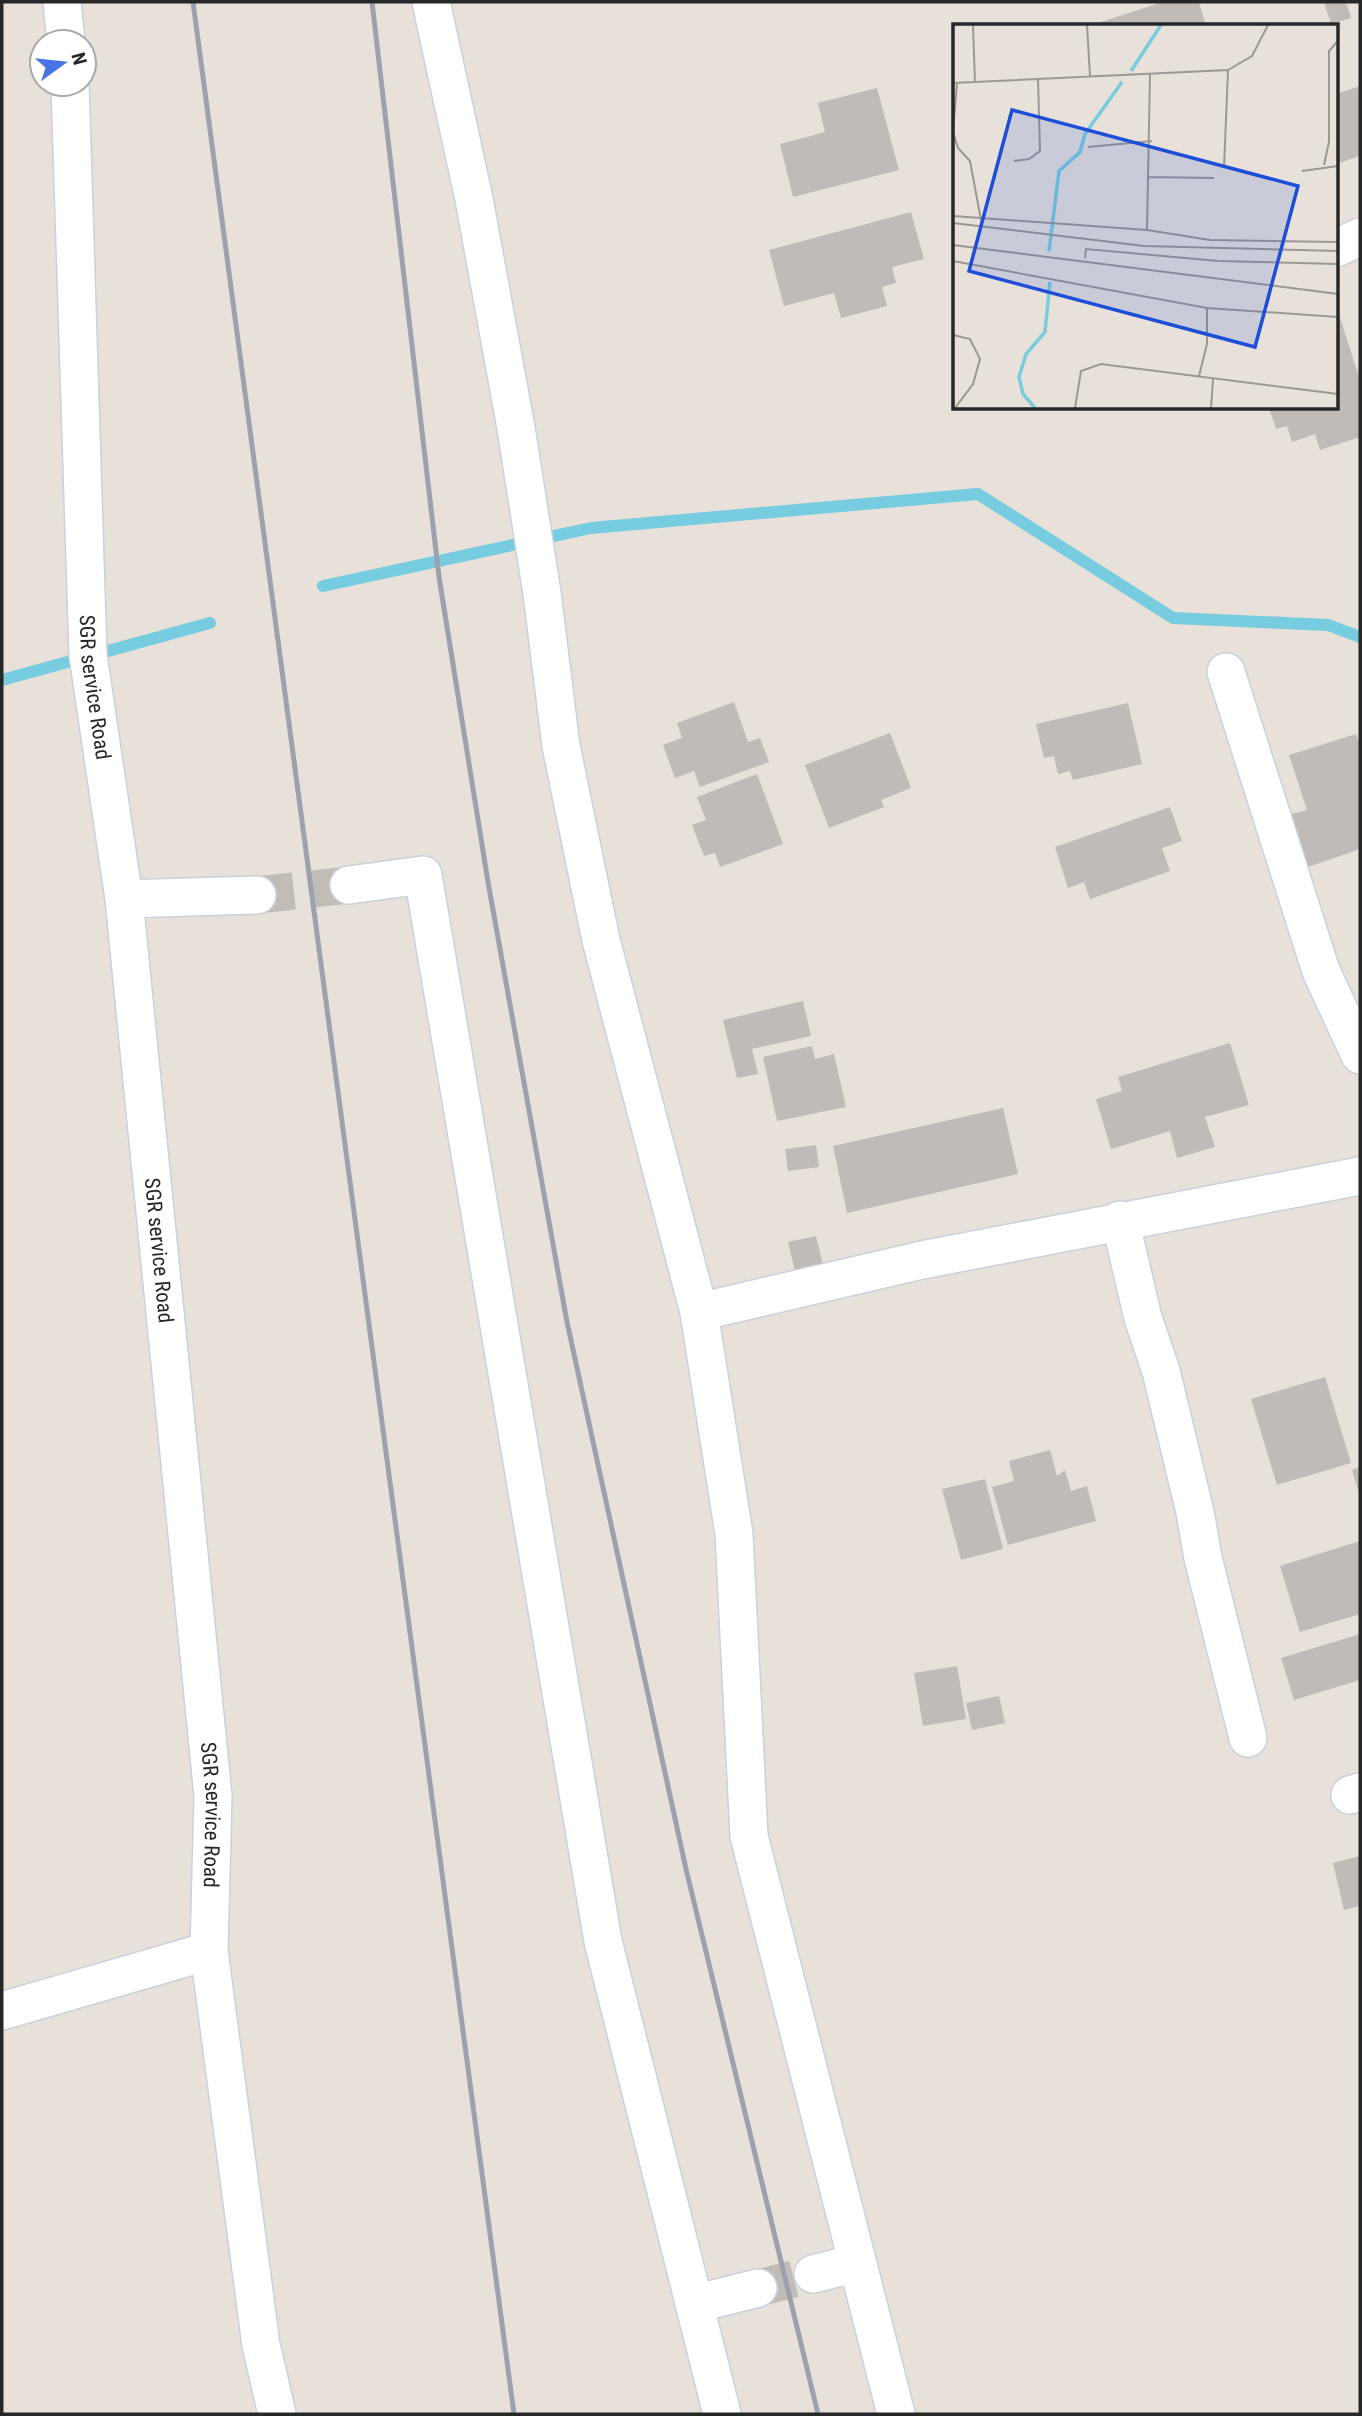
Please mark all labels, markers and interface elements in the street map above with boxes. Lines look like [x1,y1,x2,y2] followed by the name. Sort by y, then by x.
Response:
[953,24,1338,410] inset map
[28,28,98,98] north arrow
[66,50,92,67] text: N
[75,615,115,761] street label: SGR service Road
[140,1177,178,1324] street label: SGR service Road
[196,1741,225,1888] street label: SGR service Road

